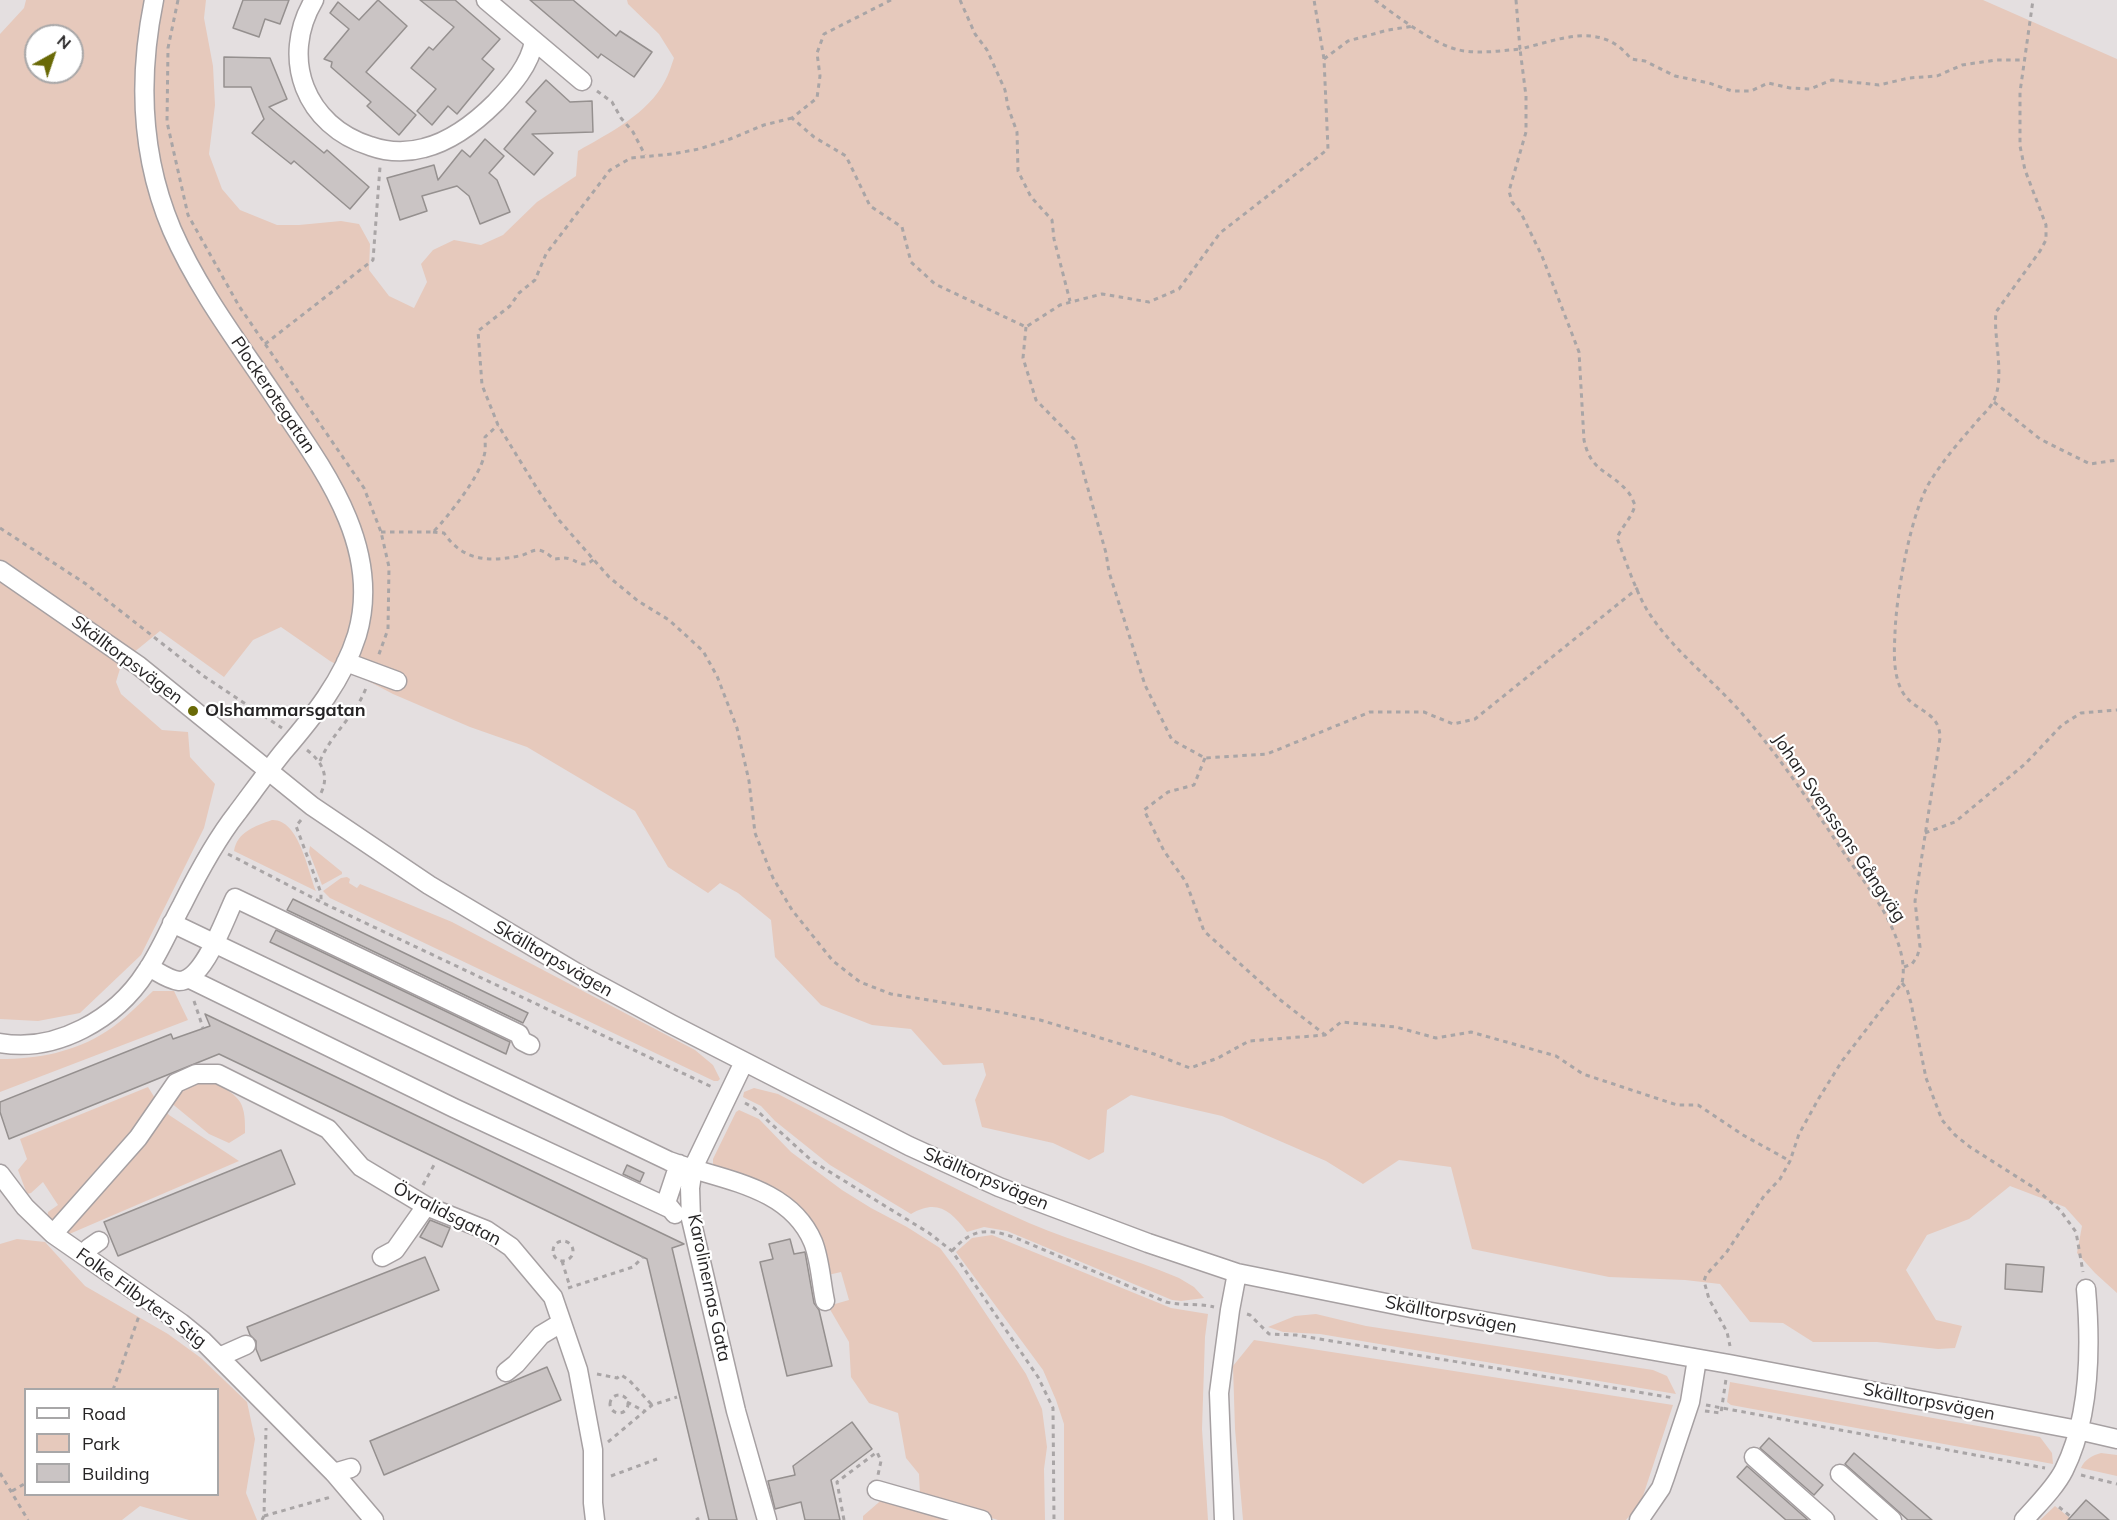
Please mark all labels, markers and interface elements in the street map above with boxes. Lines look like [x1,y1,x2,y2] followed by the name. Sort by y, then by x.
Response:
[24,24,84,84] north arrow
[53,30,75,53] text: N
[226,333,320,457] street label: Plockerotegatan
[67,611,187,709] street label: Skälltorpsvägen
[205,700,366,722] place label: Olshammarsgatan
[186,704,200,718] marker: Olshammarsgatan
[1768,730,1910,926] street label: Johan Svenssons Gångväg
[490,916,616,1002] street label: Skälltorpsvägen
[920,1143,1052,1215] street label: Skälltorpsvägen
[389,1178,505,1250] street label: Övralidsgatan
[683,1212,735,1364] street label: Karolinernas Gata
[72,1244,210,1352] street label: Folke Filbyters Stig
[1383,1292,1519,1338] street label: Skälltorpsvägen
[1861,1379,1997,1425] street label: Skälltorpsvägen
[24,1388,219,1496] legend
[82,1402,126,1425] text: Road
[82,1432,120,1455] text: Park
[82,1462,150,1485] text: Building

